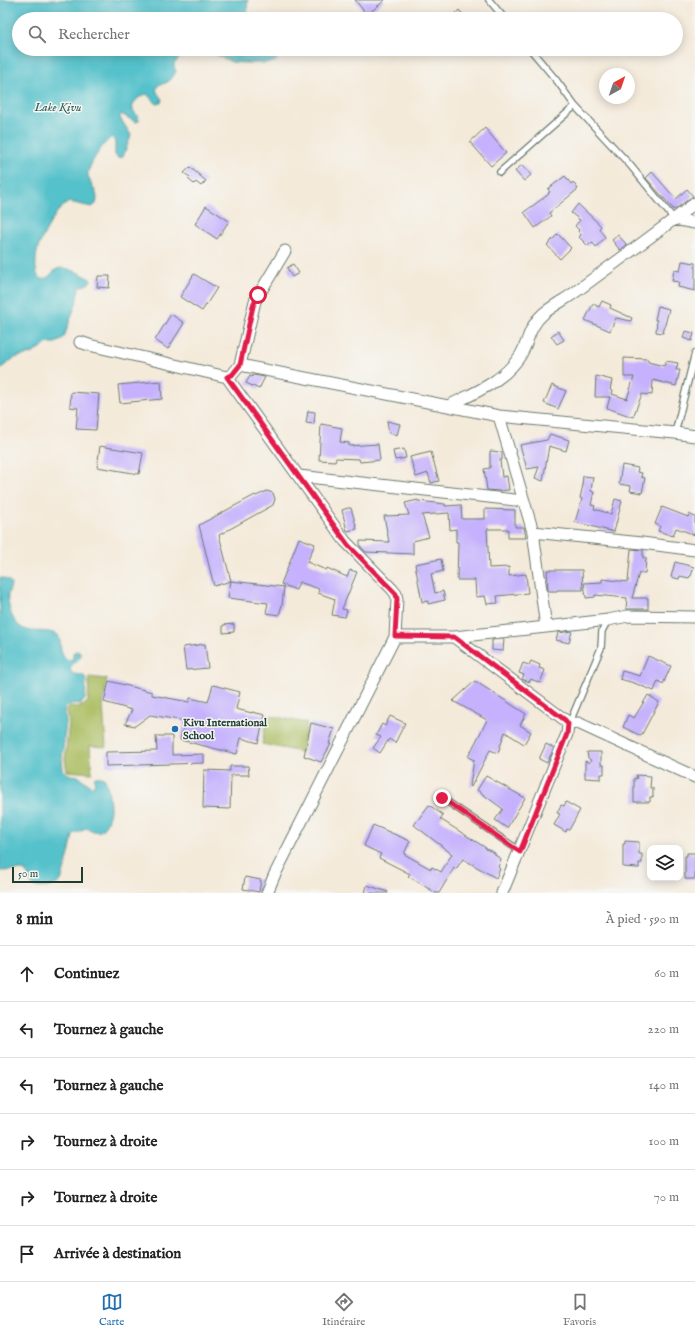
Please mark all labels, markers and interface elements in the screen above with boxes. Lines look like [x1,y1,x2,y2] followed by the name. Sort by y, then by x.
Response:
[12,12,683,56] search box
[26,23,48,45] icon: search
[58,25,130,44] text: Rechercher
[599,68,635,104] north arrow
[33,100,82,115] water label: Lake Kivu
[249,286,267,304] route start
[183,716,268,743] place label: Kivu International School
[170,724,180,734] marker: Kivu International School
[433,789,451,807] route end
[647,845,683,881] map controls
[647,845,683,881] button: layers
[12,865,83,884] scale bar
[18,867,38,881] text: 50 m
[16,909,53,930] text: 8 min
[606,911,679,928] text: À pied · 590 m
[16,963,38,985] icon: ahead
[54,964,119,983] text: Continuez
[654,965,679,982] text: 60 m
[16,1019,38,1041] icon: left
[54,1020,163,1039] text: Tournez à gauche
[648,1021,679,1038] text: 220 m
[16,1075,38,1097] icon: left
[54,1076,163,1095] text: Tournez à gauche
[649,1077,679,1094] text: 140 m
[16,1131,38,1153] icon: right
[54,1132,157,1151] text: Tournez à droite
[649,1133,679,1150] text: 100 m
[16,1187,38,1209] icon: right
[54,1188,157,1207] text: Tournez à droite
[654,1189,679,1206] text: 70 m
[16,1243,38,1265] icon: arrive
[54,1244,181,1263] text: Arrivée à destination
[99,1291,124,1329] tab: Carte
[322,1291,365,1329] tab: Itinéraire
[563,1291,596,1329] tab: Favoris

